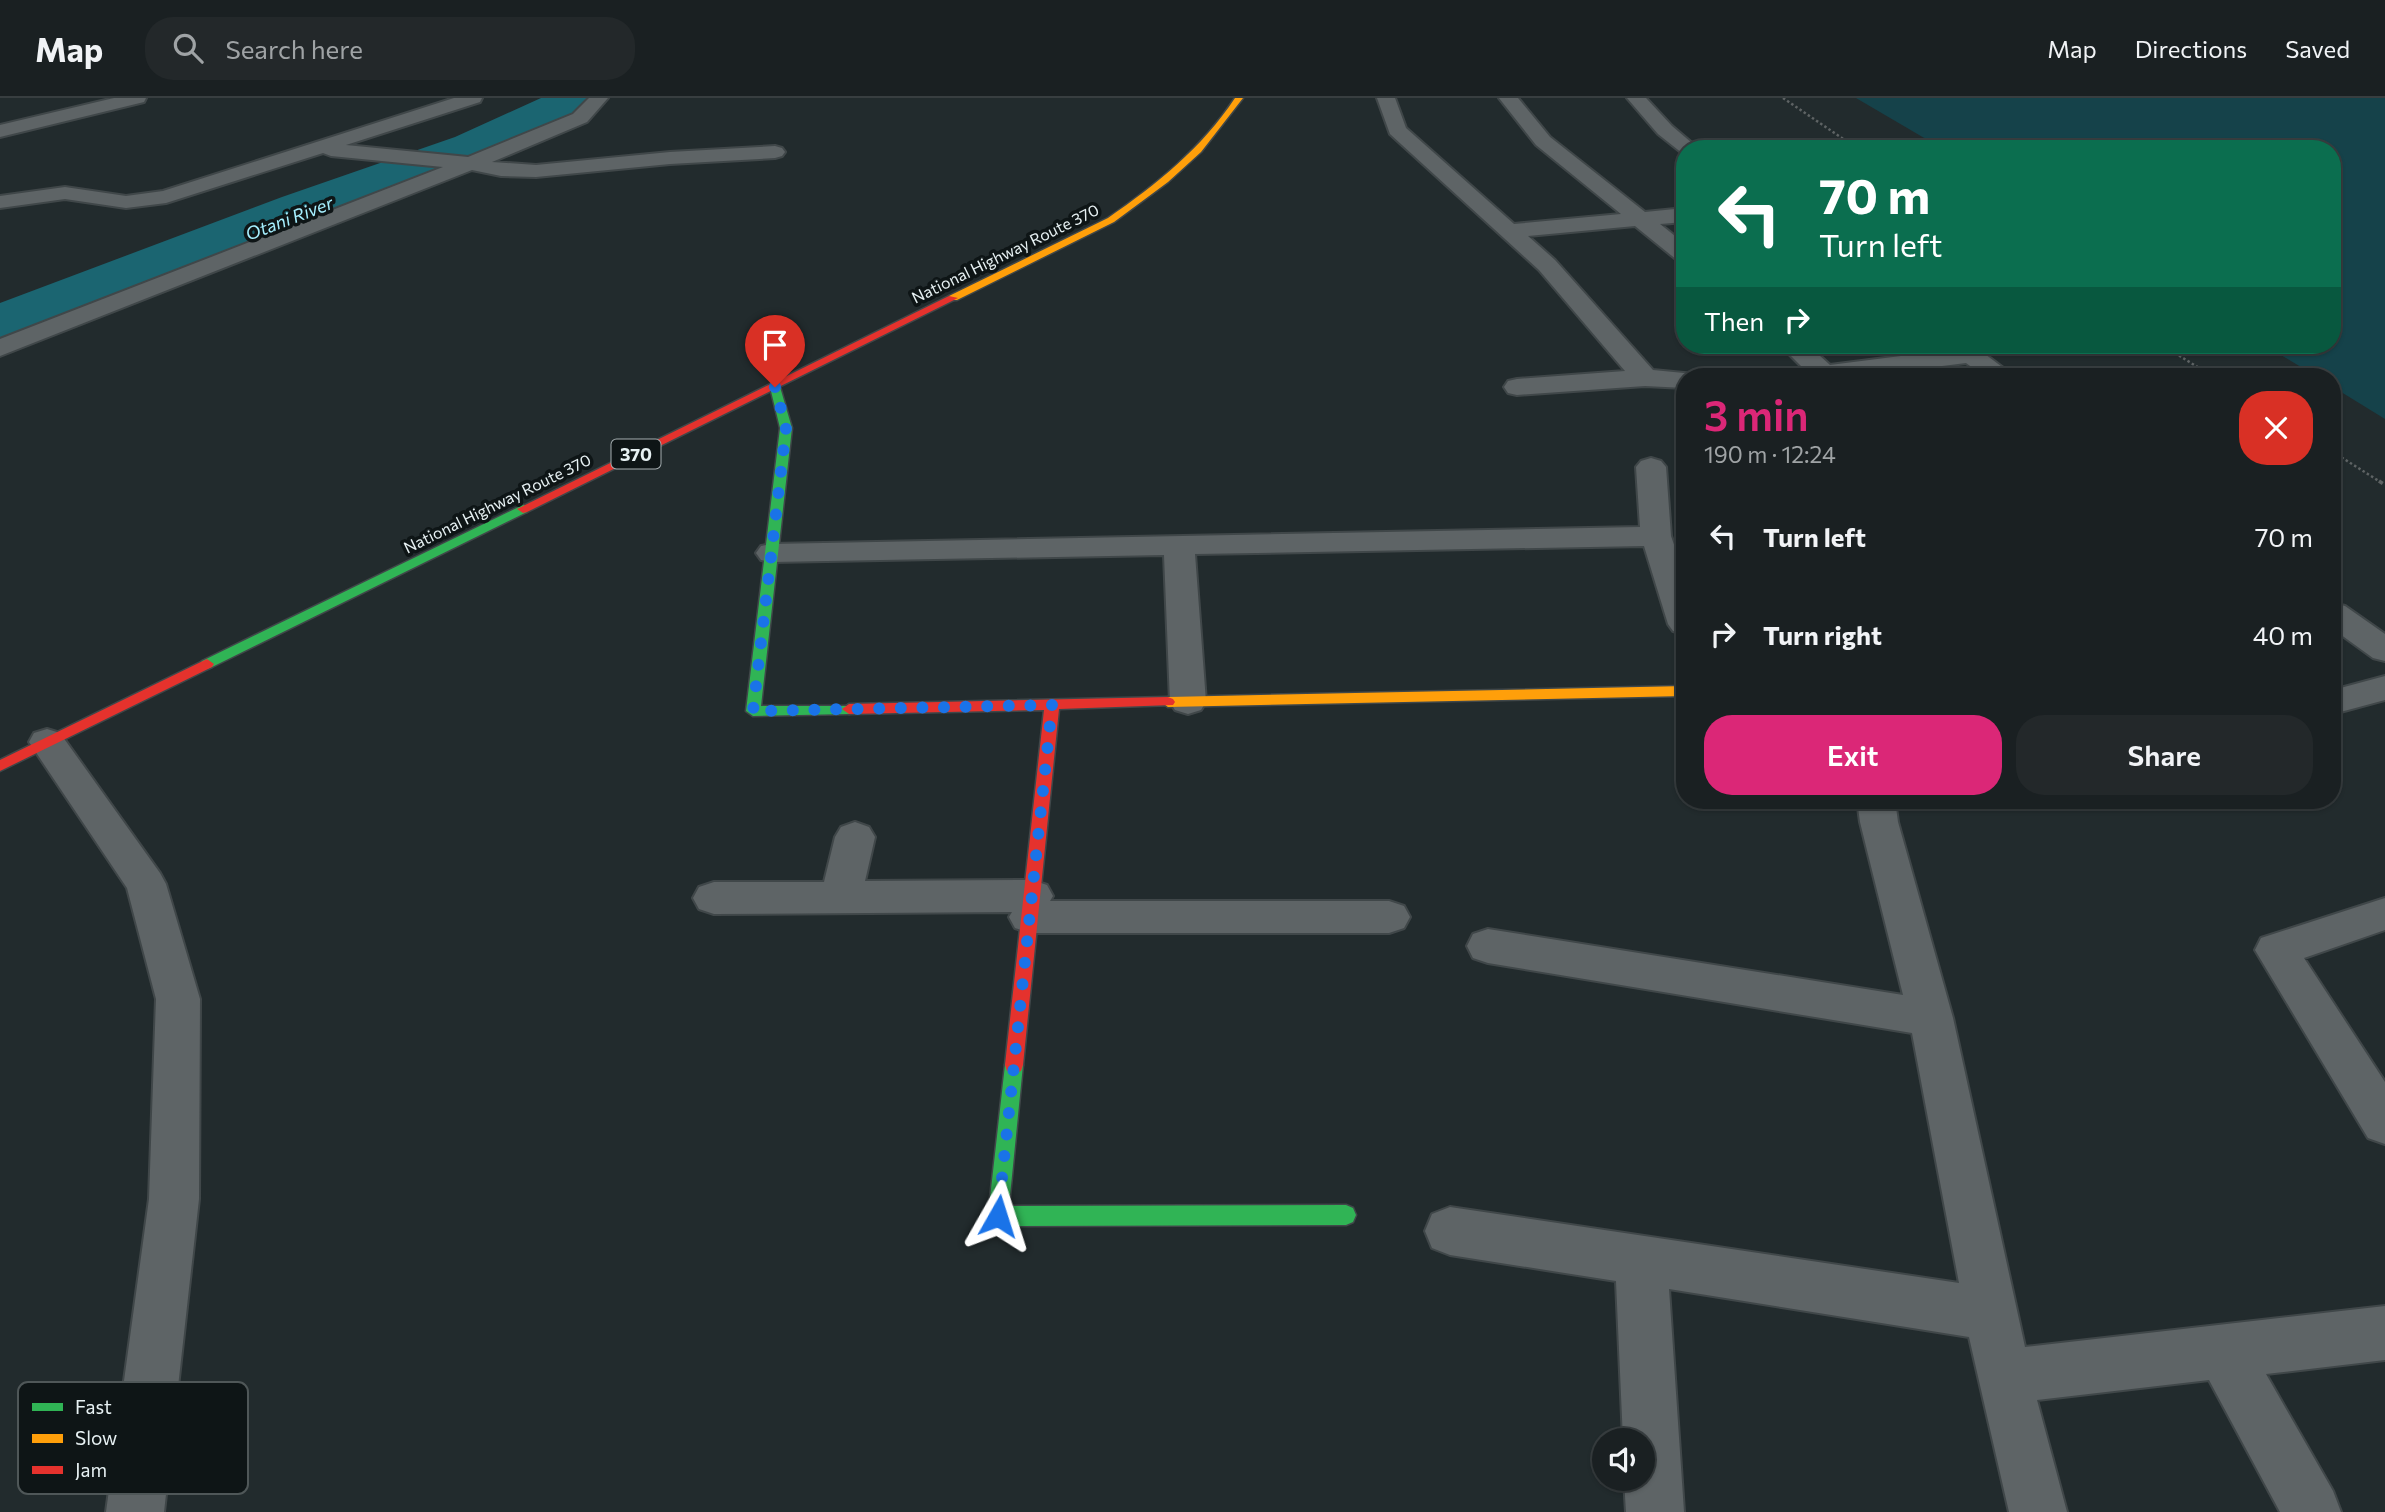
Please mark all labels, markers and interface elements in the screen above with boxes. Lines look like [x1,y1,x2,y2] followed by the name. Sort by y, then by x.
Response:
[145,17,635,80] search box
[35,28,103,69] text: Map
[169,29,207,67] icon: search
[225,33,363,64] text: Search here
[2047,34,2097,63] text: Map
[2135,34,2247,63] text: Directions
[2285,34,2350,63] text: Saved
[1819,164,1930,224] text: 70 m
[1704,168,1795,259] icon: left
[242,191,337,245] water label: Otani River
[908,199,1102,307] street label: National Highway Route 370
[1819,224,1943,264] text: Turn left
[1778,301,1816,339] icon: right
[1704,305,1764,336] text: Then
[745,315,805,387] pin
[756,326,794,364] icon: arrive
[1704,388,1809,440] text: 3 min
[2239,391,2313,465] button: close
[612,440,660,468] road number: 370
[1704,440,1836,468] text: 190 m · 12:24
[400,449,594,557] street label: National Highway Route 370
[1704,517,1742,555] icon: left
[1763,521,1866,552] text: Turn left
[2255,521,2313,552] text: 70 m
[1704,615,1742,653] icon: right
[1763,619,1882,650] text: Turn right
[2253,619,2313,650] text: 40 m
[1704,715,2002,795] button: Exit
[2016,715,2313,795] button: Share
[961,1179,1035,1253] position arrow
[18,1382,248,1494] legend
[75,1395,112,1418] text: Fast
[75,1426,117,1449] text: Slow
[1592,1428,1655,1491] map controls
[1592,1428,1655,1491] button: sound
[75,1458,107,1481] text: Jam

